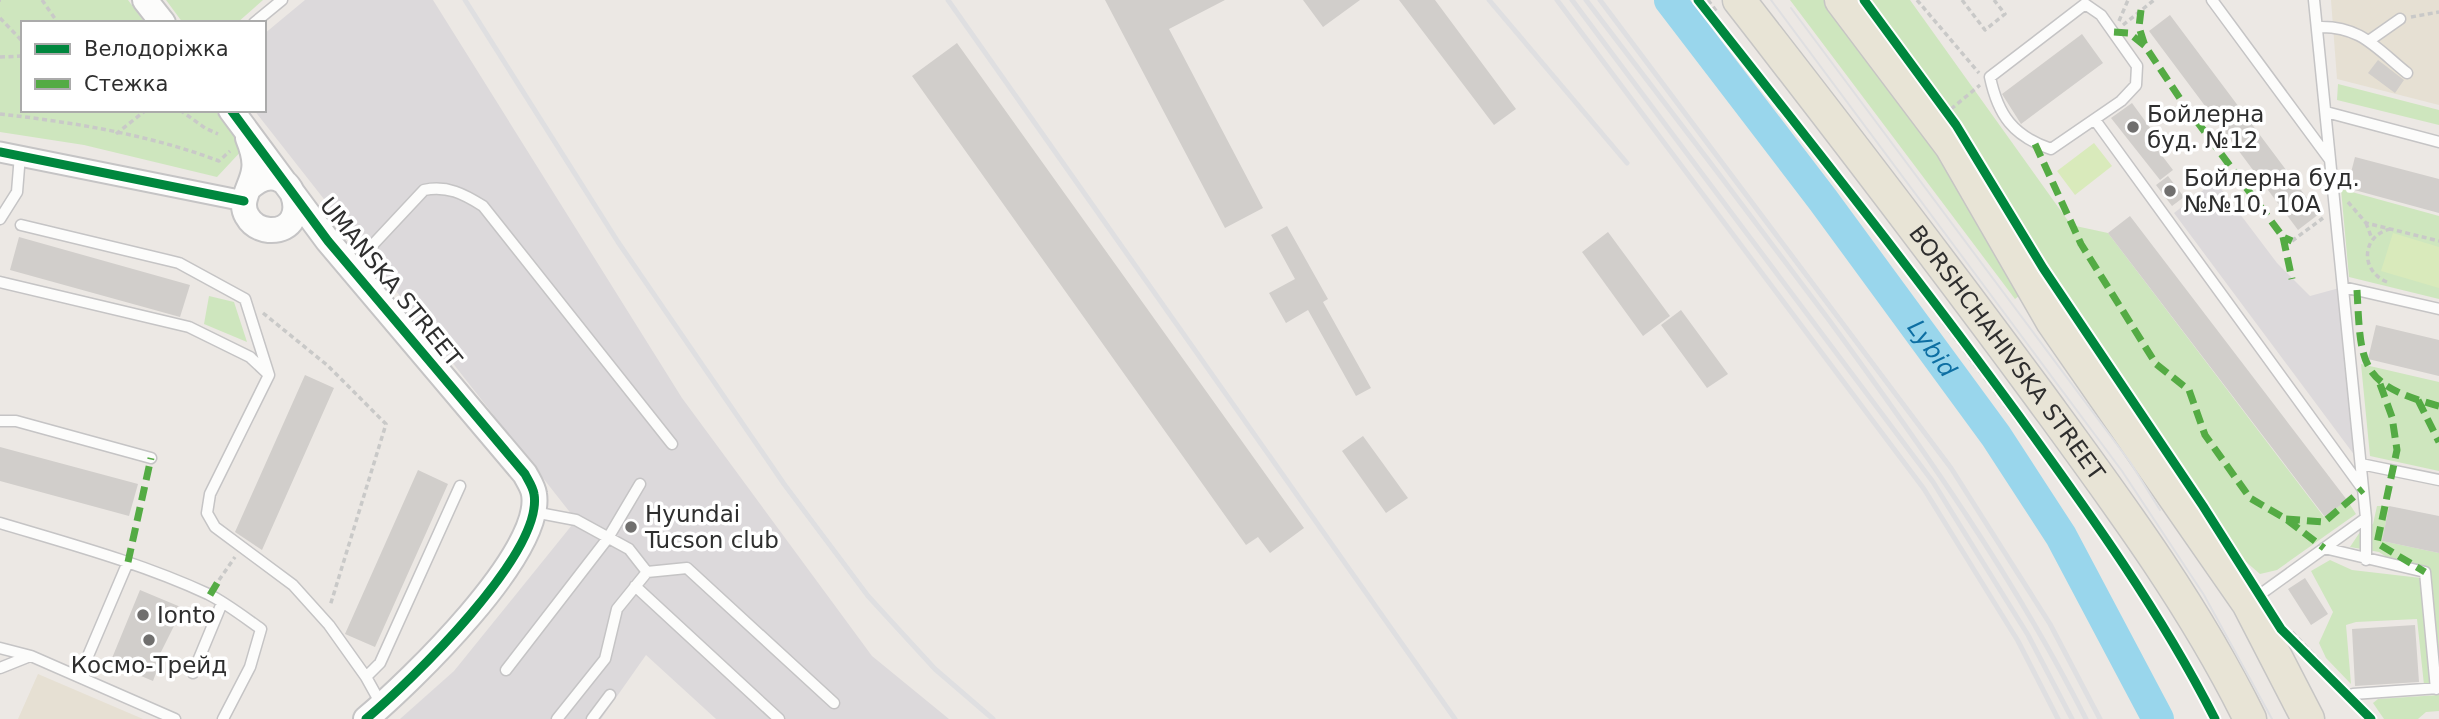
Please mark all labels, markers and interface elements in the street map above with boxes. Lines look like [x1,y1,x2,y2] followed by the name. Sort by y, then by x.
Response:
[21,21,266,112] legend
[84,37,229,61] text: Велодоріжка
[84,72,168,96] text: Стежка
[2147,101,2264,153] place label: Бойлерна буд. №12
[2125,119,2141,135] marker: Бойлерна буд. №12
[2184,165,2360,217] place label: Бойлерна буд. №№10, 10А
[2162,183,2178,199] marker: Бойлерна буд. №№10, 10А
[315,192,468,372] street label: UMANSKA STREET
[1904,220,2110,486] street label: BORSHCHAHIVSKA STREET
[1902,315,1963,383] water label: Lybid
[644,501,779,553] place label: Hyundai Tucson club
[623,519,639,535] marker: Hyundai Tucson club
[157,602,216,628] place label: Ionto
[135,607,151,623] marker: Ionto
[141,632,157,648] marker: Космо-Трейд
[71,652,227,678] place label: Космо-Трейд

